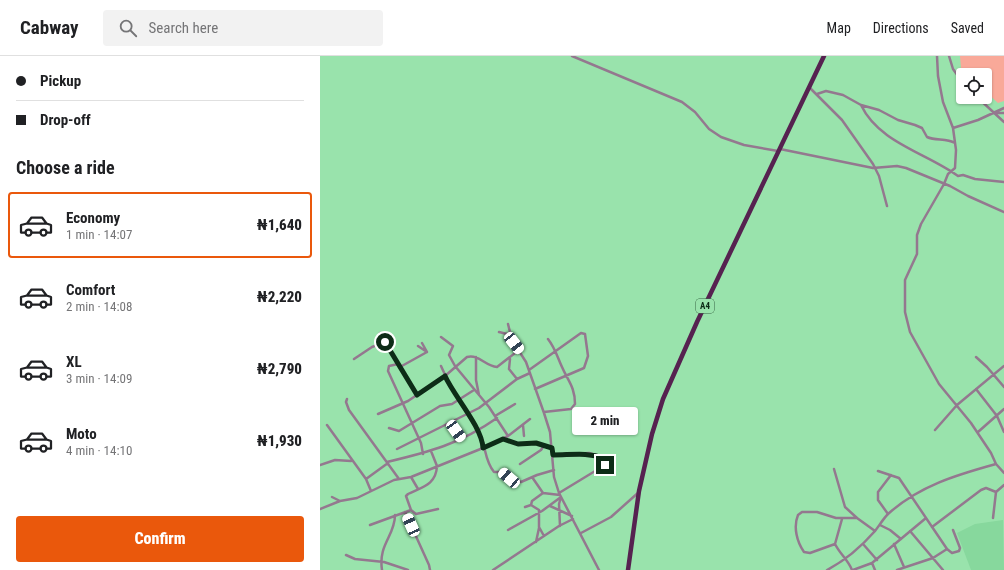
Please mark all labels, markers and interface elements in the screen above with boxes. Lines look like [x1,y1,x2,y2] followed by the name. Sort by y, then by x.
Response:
[103,10,383,46] search box
[20,16,79,39] text: Cabway
[117,17,139,39] icon: search
[149,19,218,37] text: Search here
[827,20,851,36] text: Map
[873,20,929,36] text: Directions
[951,20,984,36] text: Saved
[956,68,992,104] map controls
[956,68,992,104] button: locate
[40,72,81,90] text: Pickup
[40,111,91,129] text: Drop-off
[16,157,115,178] text: Choose a ride
[18,207,54,243] icon: car
[66,209,120,227] text: Economy
[257,216,302,234] text: ₦1,640
[66,227,132,242] text: 1 min · 14:07
[18,279,54,315] icon: car
[66,281,115,299] text: Comfort
[257,288,302,306] text: ₦2,220
[66,299,132,314] text: 2 min · 14:08
[696,299,714,313] road number: A4
[502,330,526,356] car
[376,333,394,351] route start
[18,351,54,387] icon: car
[66,353,82,371] text: XL
[257,360,302,378] text: ₦2,790
[66,371,132,386] text: 3 min · 14:09
[572,407,638,435] callout: 2 min
[591,413,619,428] text: 2 min
[444,418,468,444] car
[18,423,54,459] icon: car
[66,425,97,443] text: Moto
[257,432,302,450] text: ₦1,930
[66,443,132,458] text: 4 min · 14:10
[596,456,614,474] route end
[496,466,522,490] car
[401,512,421,538] car
[16,516,304,562] button: Confirm

